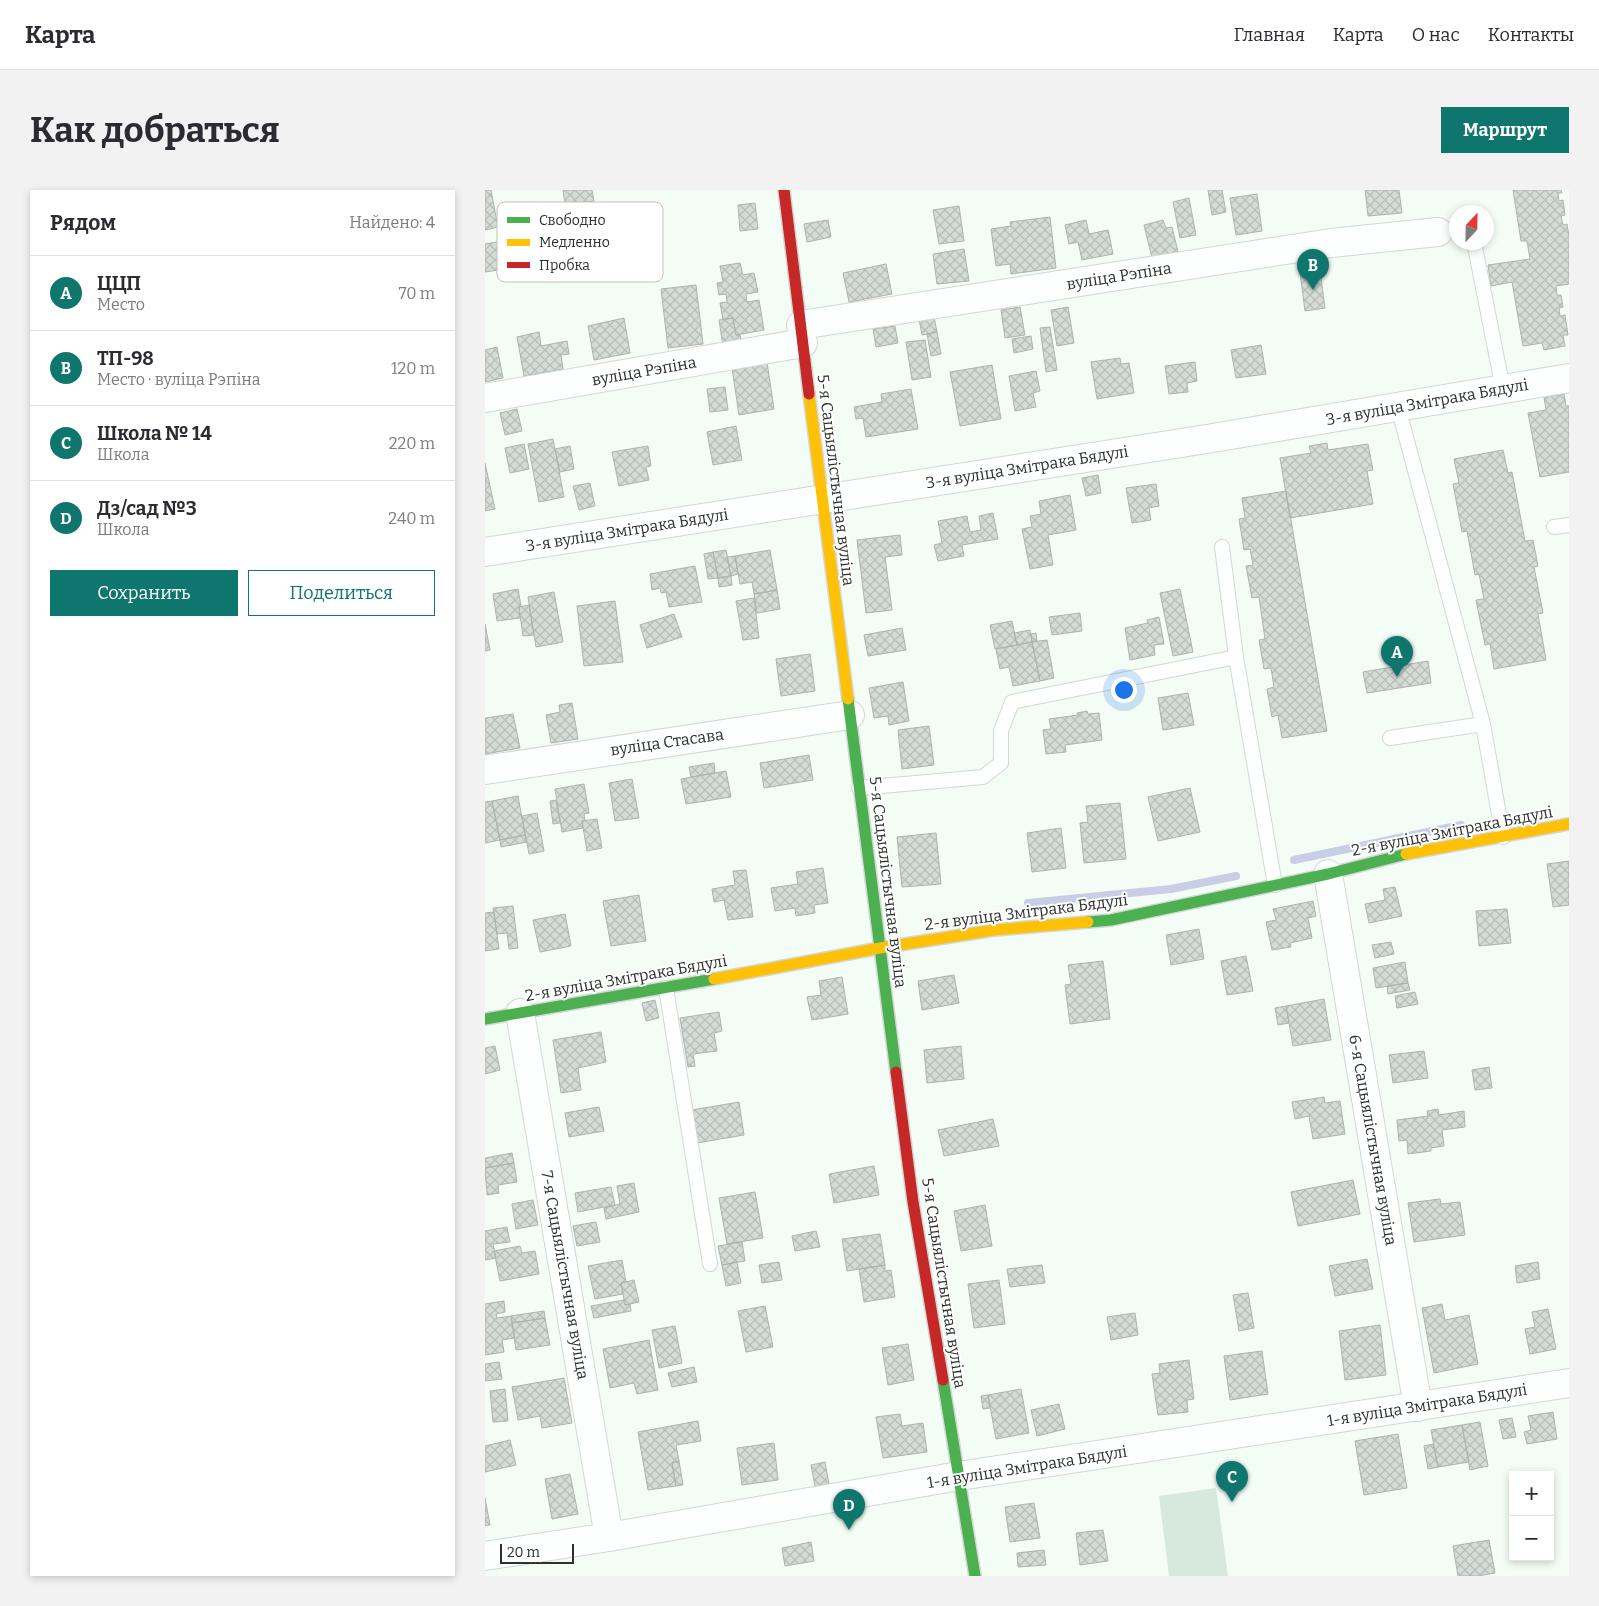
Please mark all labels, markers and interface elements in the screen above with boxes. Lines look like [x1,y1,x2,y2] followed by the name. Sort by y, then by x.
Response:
[25,21,95,49] text: Карта
[1234,24,1305,46] text: Главная
[1333,24,1384,46] text: Карта
[1412,24,1460,46] text: О нас
[1488,24,1574,46] text: Контакты
[1441,107,1569,153] button: Маршрут
[30,109,280,151] text: Как добраться
[497,202,663,282] legend
[1449,205,1494,250] north arrow
[50,210,116,236] text: Рядом
[539,212,605,229] text: Свободно
[349,213,435,232] text: Найдено: 4
[539,234,610,251] text: Медленно
[1297,249,1329,290] pin: B
[539,257,590,274] text: Пробка
[1065,258,1173,294] street label: вуліца Рэпіна
[97,272,141,295] text: ЦЦП
[60,284,72,303] text: A
[399,284,435,303] text: 70 m
[97,295,145,314] text: Место
[97,347,154,370] text: ТП-98
[590,352,698,390] street label: вуліца Рэпіна
[61,359,71,378] text: B
[391,359,435,378] text: 120 m
[97,370,261,389] text: Место · вуліца Рэпіна
[814,373,858,587] street label: 5-я Сацыялістычная вуліца
[1324,375,1530,429] street label: 3-я вуліца Змітрака Бядулі
[97,422,212,445] text: Школа № 14
[61,434,71,453] text: C
[389,434,435,453] text: 220 m
[924,442,1130,492] street label: 3-я вуліца Змітрака Бядулі
[97,445,149,464] text: Школа
[97,497,197,520] text: Дз/сад №3
[524,505,730,555] street label: 3-я вуліца Змітрака Бядулі
[60,509,72,528] text: D
[388,509,435,528] text: 240 m
[97,520,149,539] text: Школа
[50,570,238,616] button: Сохранить
[248,570,435,616] button: Поделиться
[1381,636,1413,677] pin: A
[1111,677,1137,703] your location
[609,725,725,759] street label: вуліца Стасава
[866,775,910,989] street label: 5-я Сацыялістычная вуліца
[1350,802,1554,860] street label: 2-я вуліца Змітрака Бядулі
[923,890,1129,934] street label: 2-я вуліца Змітрака Бядулі
[524,951,729,1005] street label: 2-я вуліца Змітрака Бядулі
[1345,1033,1401,1247] street label: 6-я Сацыялістычная вуліца
[537,1169,593,1381] street label: 7-я Сацыялістычная вуліца
[918,1176,970,1390] street label: 5-я Сацыялістычная вуліца
[1326,1380,1529,1430] street label: 1-я вуліца Змітрака Бядулі
[926,1442,1129,1492] street label: 1-я вуліца Змітрака Бядулі
[1216,1461,1248,1502] pin: C
[1509,1471,1554,1561] map controls
[1509,1471,1554,1516] button: +
[833,1489,865,1530] pin: D
[1509,1516,1554,1561] button: −
[500,1541,574,1564] scale bar
[507,1544,540,1561] text: 20 m

